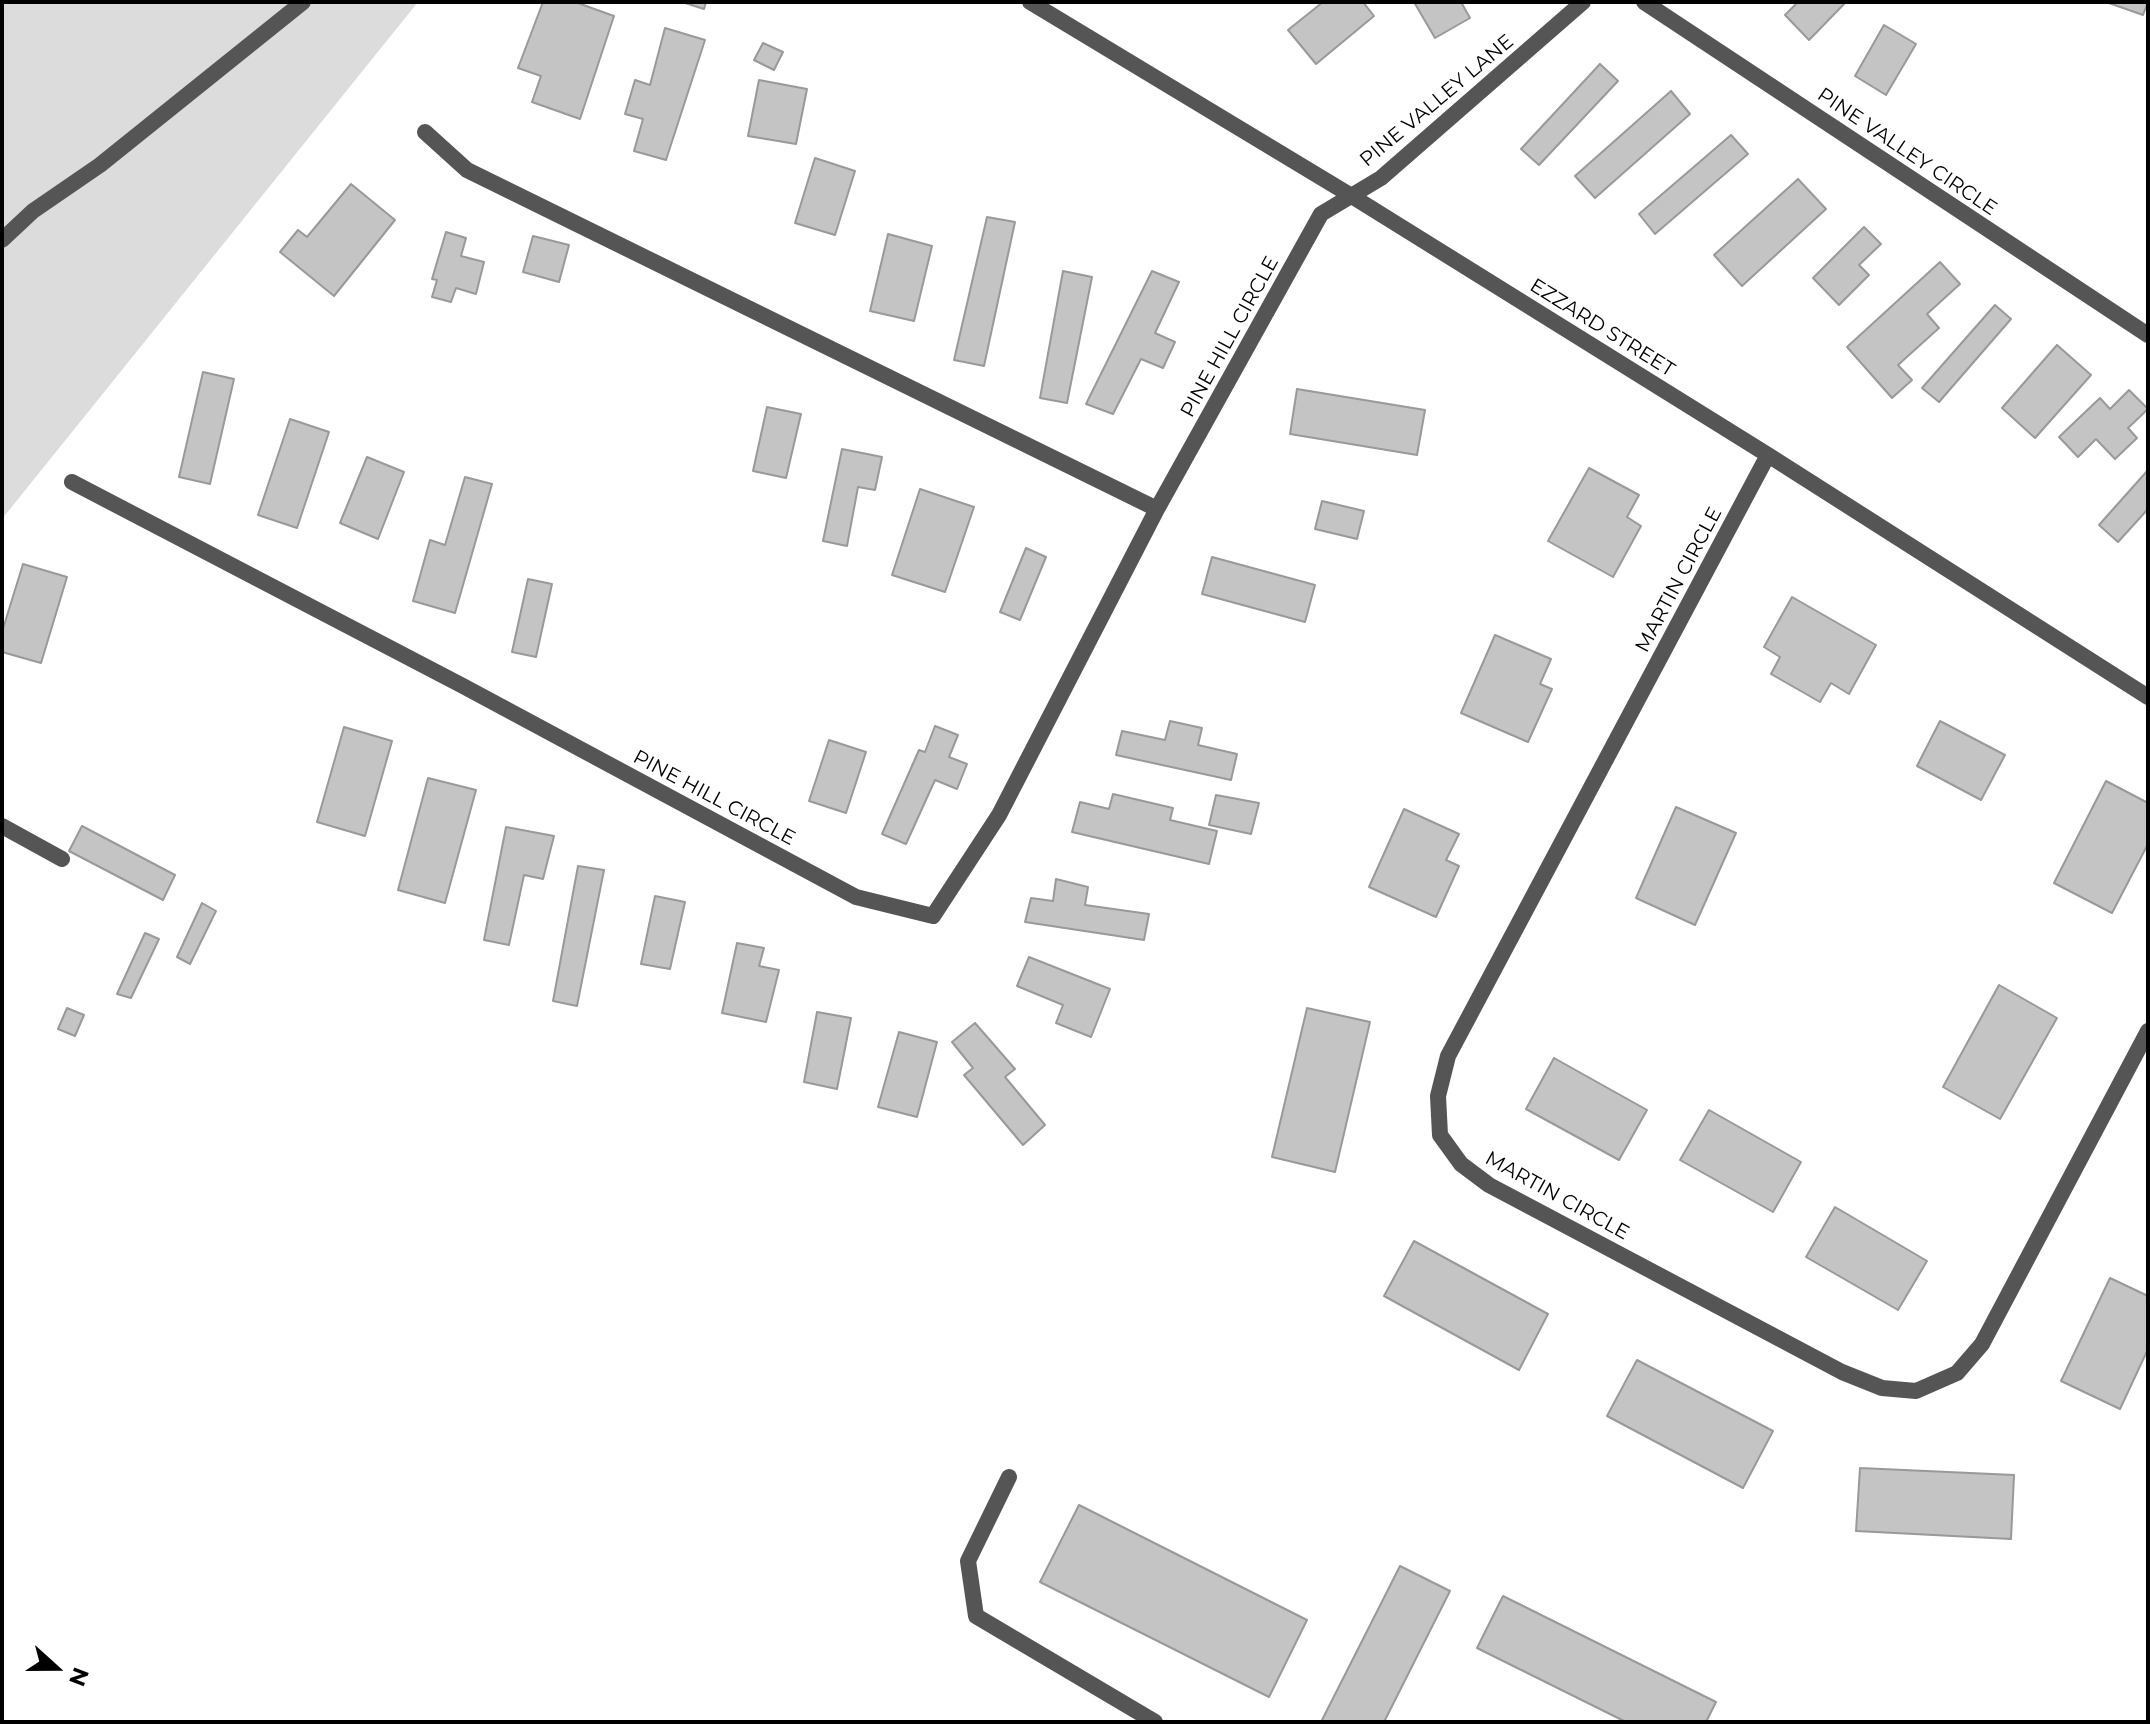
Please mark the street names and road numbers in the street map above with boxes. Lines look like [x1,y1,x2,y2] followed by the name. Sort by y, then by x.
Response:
[1355,30,1519,172] street label: PINE VALLEY LANE
[1813,83,2001,221] street label: PINE VALLEY CIRCLE
[1176,252,1284,422] street label: PINE HILL CIRCLE
[1525,274,1679,382] street label: EZZARD STREET
[1631,503,1727,657] street label: MARTIN CIRCLE
[629,745,799,851] street label: PINE HILL CIRCLE
[1481,1147,1633,1245] street label: MARTIN CIRCLE

